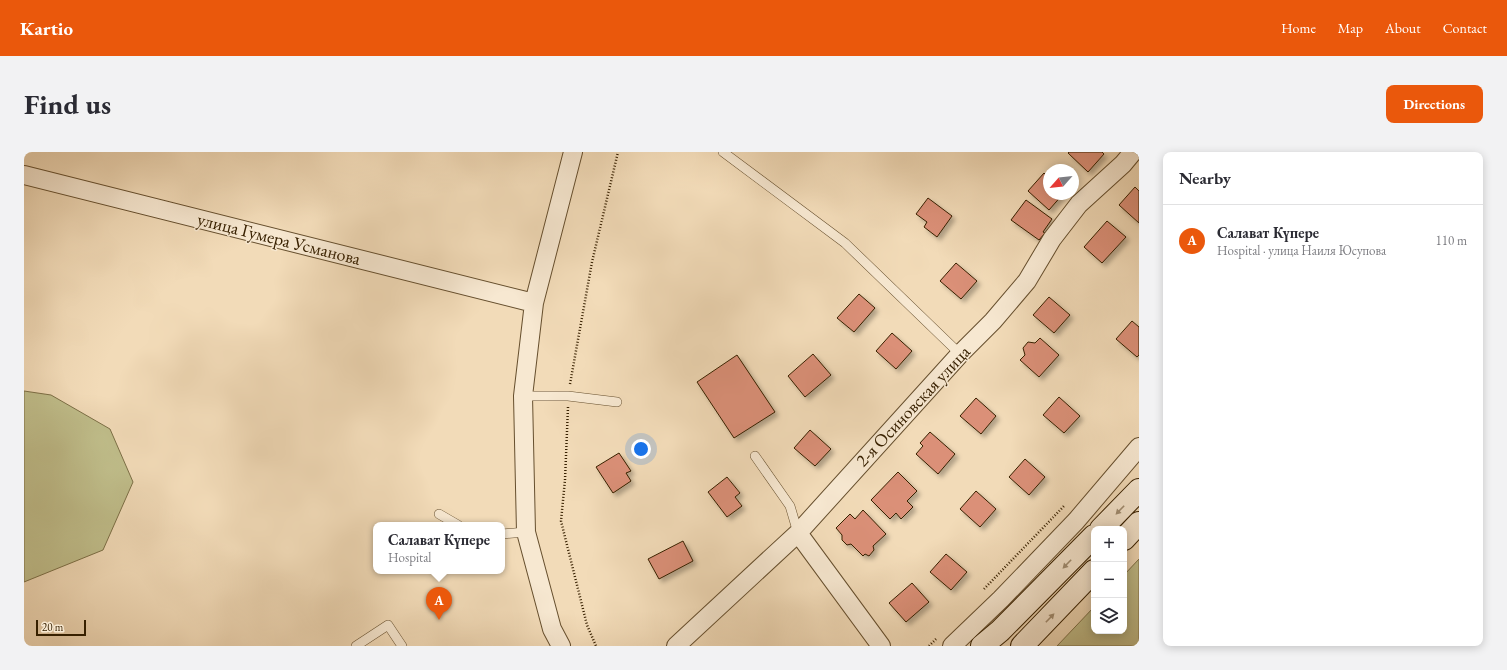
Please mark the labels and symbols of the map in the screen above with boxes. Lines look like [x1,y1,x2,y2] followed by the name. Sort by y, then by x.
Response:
[1043,164,1079,200] north arrow
[195,207,364,270] street label: улица Гумера Усманова
[850,340,975,471] street label: 2-я Осиновская улица
[631,439,651,459] your location
[1115,505,1125,515] one-way arrow
[1062,559,1072,569] one-way arrow
[426,587,452,620] pin: A
[1045,613,1054,623] one-way arrow
[36,618,86,637] scale bar

